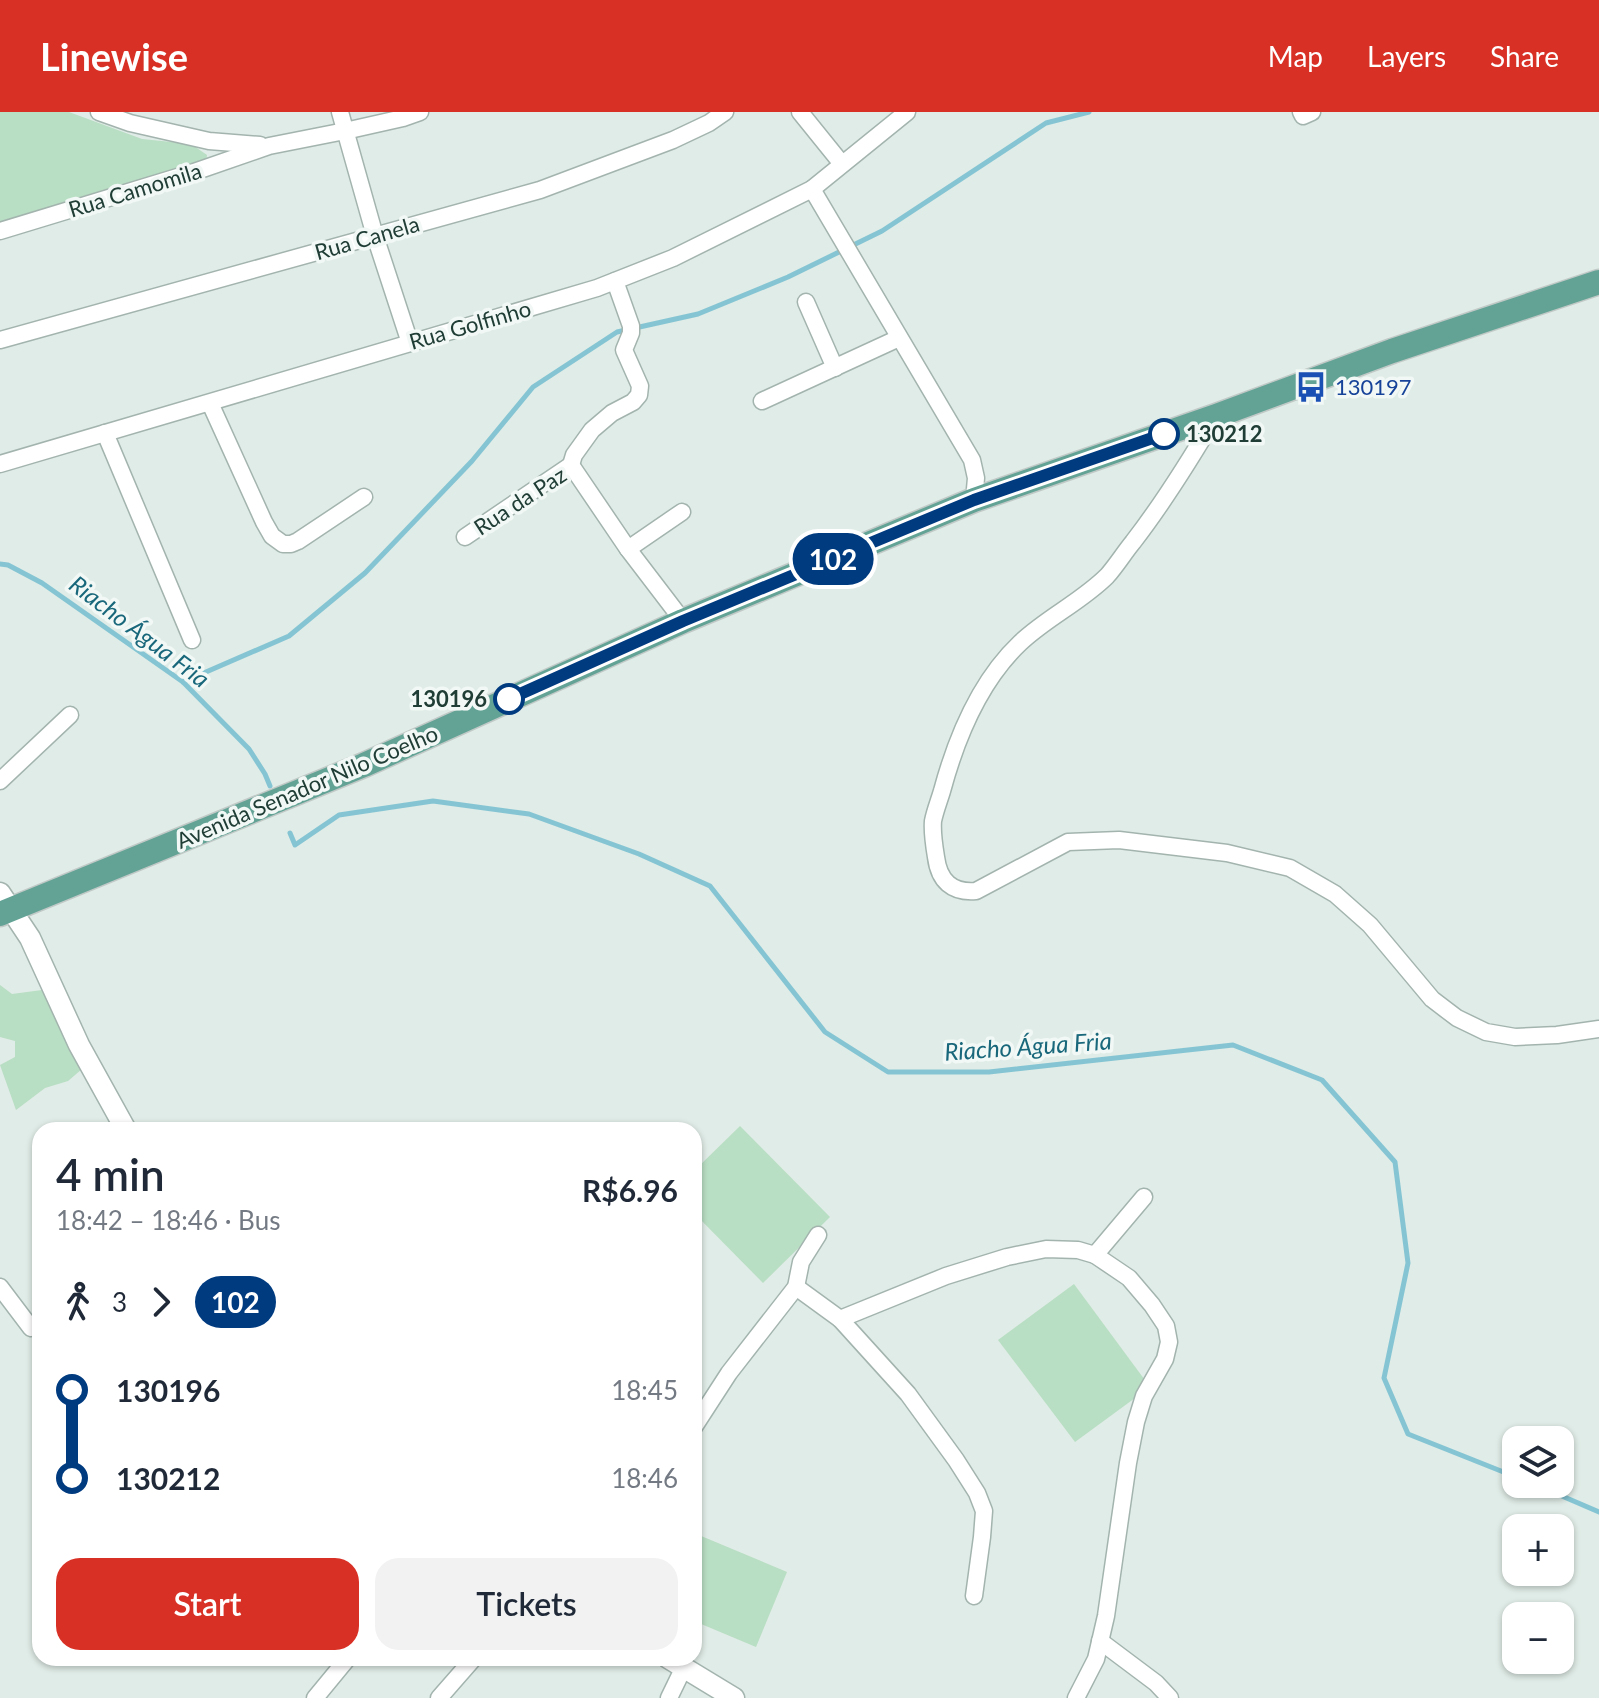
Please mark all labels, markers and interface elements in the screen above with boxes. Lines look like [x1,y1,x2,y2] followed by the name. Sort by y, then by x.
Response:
[40,33,188,79] text: Linewise
[1268,39,1323,73] text: Map
[1367,39,1446,73] text: Layers
[1490,39,1559,73] text: Share
[65,156,205,223] street label: Rua Camomila
[311,210,422,265] street label: Rua Canela
[406,294,534,355] street label: Rua Golfinho
[1294,370,1328,404] bus stop icon: 130197
[1335,373,1412,400] place label: 130197
[1149,419,1179,449] marker: 130212
[1186,420,1263,447] place label: 130212
[468,461,571,540] street label: Rua da Paz
[787,533,879,585] line badge: 102
[809,542,857,576] text: 102
[64,569,216,693] water label: Riacho Água Fria
[494,684,524,714] marker: 130196
[410,685,487,712] place label: 130196
[172,719,442,854] street label: Avenida Senador Nilo Coelho
[943,1025,1112,1066] water label: Riacho Água Fria
[56,1148,165,1200] text: 4 min
[582,1172,678,1208] text: R$6.96
[56,1204,280,1236] text: 18:42 – 18:46 · Bus
[56,1280,100,1324] icon: walk
[139,1280,183,1324] icon: forward
[211,1285,260,1319] text: 102
[112,1286,127,1318] text: 3
[116,1372,220,1408] text: 130196
[611,1374,678,1406] text: 18:45
[1502,1426,1574,1674] map controls
[1502,1426,1574,1498] button: layers
[116,1460,220,1496] text: 130212
[611,1462,678,1494] text: 18:46
[1502,1514,1574,1586] button: +
[56,1558,359,1650] button: Start
[375,1558,678,1650] button: Tickets
[1502,1602,1574,1674] button: −

